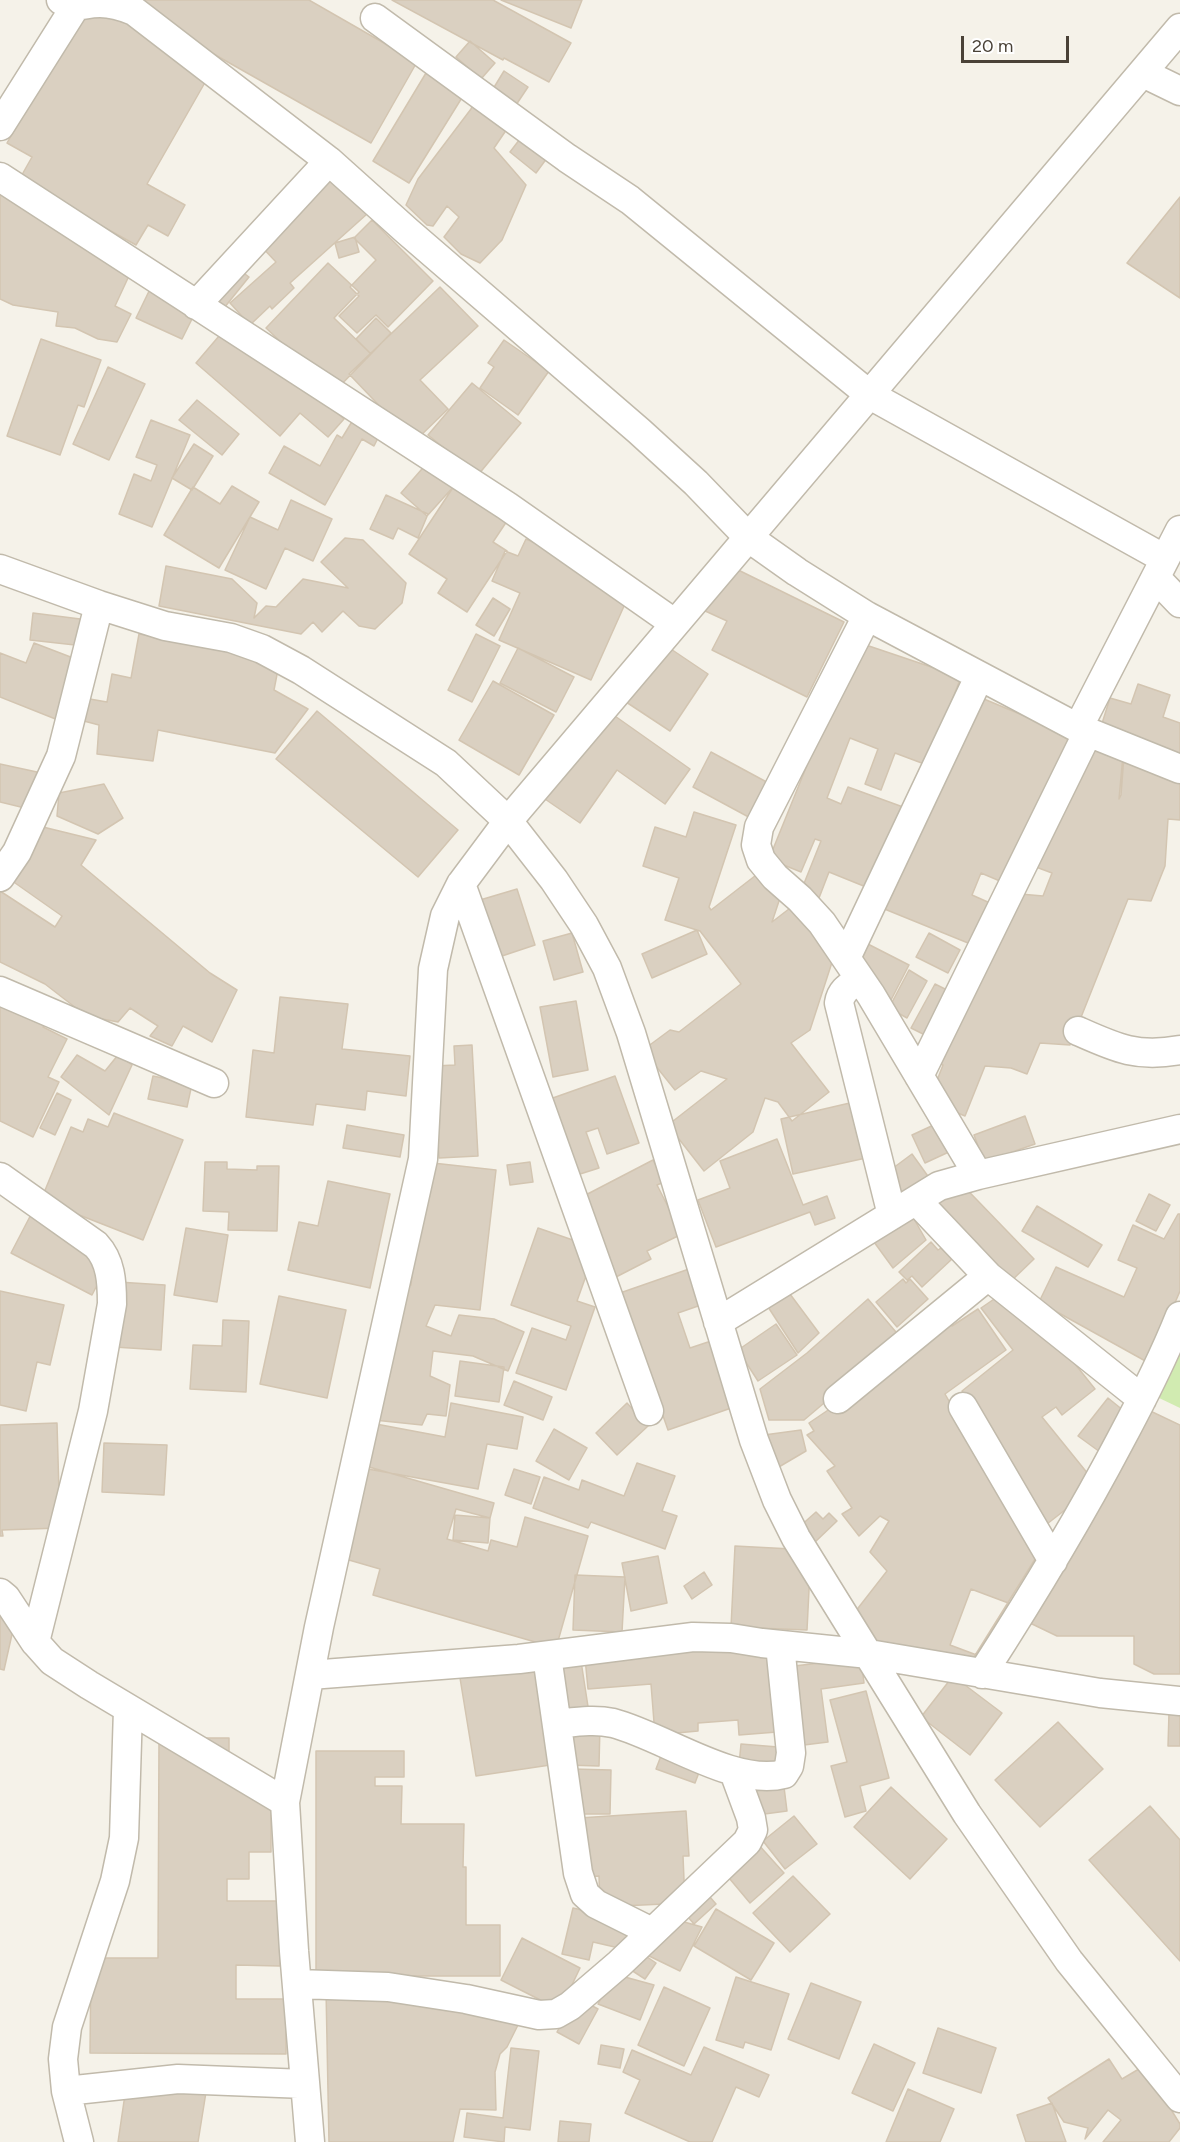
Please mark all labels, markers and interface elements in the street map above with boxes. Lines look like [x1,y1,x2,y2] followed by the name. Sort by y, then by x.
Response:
[964,24,1072,62] scale bar
[972,35,1013,57] text: 20 m

